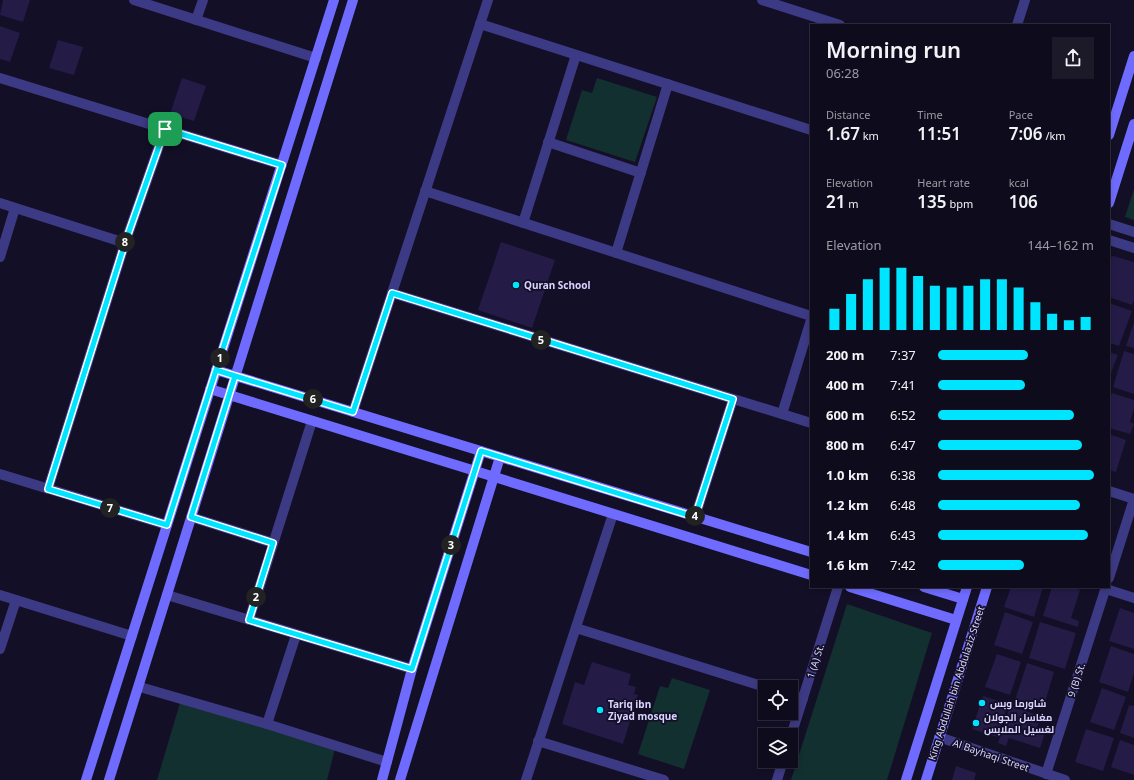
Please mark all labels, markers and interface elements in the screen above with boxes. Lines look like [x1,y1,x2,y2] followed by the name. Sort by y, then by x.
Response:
[826,34,961,64] text: Morning run
[1052,37,1094,79] button: share
[826,64,859,82] text: 06:28
[826,107,871,122] text: Distance
[917,107,943,122] text: Time
[1009,107,1033,122] text: Pace
[148,112,182,146] pin
[154,118,176,140] icon: arrive
[826,122,860,145] text: 1.67
[917,122,961,145] text: 11:51
[1009,122,1043,145] text: 7:06
[860,128,879,143] text: km
[1043,128,1066,143] text: /km
[826,175,873,190] text: Elevation
[917,175,970,190] text: Heart rate
[1009,175,1029,190] text: kcal
[826,190,845,213] text: 21
[917,190,947,213] text: 135
[1009,190,1038,213] text: 106
[845,196,859,211] text: m
[947,196,973,211] text: bpm
[115,232,135,252] pin: 8
[122,234,128,249] text: 8
[826,236,882,254] text: Elevation
[1027,236,1094,254] text: 144–162 m
[524,278,590,292] place label: Quran School
[511,280,521,290] marker: Quran School
[531,330,551,350] pin: 5
[538,332,544,347] text: 5
[826,346,864,364] text: 200 m
[890,346,916,364] text: 7:37
[210,348,230,368] pin: 1
[217,350,223,365] text: 1
[826,376,864,394] text: 400 m
[890,376,916,394] text: 7:41
[303,389,323,409] pin: 6
[310,391,316,406] text: 6
[826,406,864,424] text: 600 m
[890,406,916,424] text: 6:52
[826,436,864,454] text: 800 m
[890,436,916,454] text: 6:47
[826,466,869,484] text: 1.0 km
[890,466,916,484] text: 6:38
[826,496,869,514] text: 1.2 km
[890,496,916,514] text: 6:48
[100,498,120,518] pin: 7
[107,500,113,515] text: 7
[685,506,705,526] pin: 4
[692,508,698,523] text: 4
[826,526,869,544] text: 1.4 km
[890,526,916,544] text: 6:43
[441,535,461,555] pin: 3
[448,537,454,552] text: 3
[826,556,869,574] text: 1.6 km
[890,556,916,574] text: 7:42
[246,587,266,607] pin: 2
[253,589,259,604] text: 2
[924,604,988,762] street label: King Abdullah bin Abdulaziz Street
[803,642,827,680] street label: 1 (A) St.
[1064,661,1088,699] street label: 9 (B) St.
[758,680,798,768] map controls
[758,680,798,720] button: locate
[990,696,1046,710] place label: شاورما وبس
[608,697,677,723] place label: Tariq ibn Ziyad mosque
[977,698,987,708] marker: شاورما وبس
[595,705,605,715] marker: Tariq ibn Ziyad mosque
[984,710,1054,736] place label: مغاسل الجولان لغسيل الملابس
[971,718,981,728] marker: مغاسل الجولان لغسيل الملابس
[758,728,798,768] button: layers
[951,735,1031,775] street label: Al Bayhaqi Street

